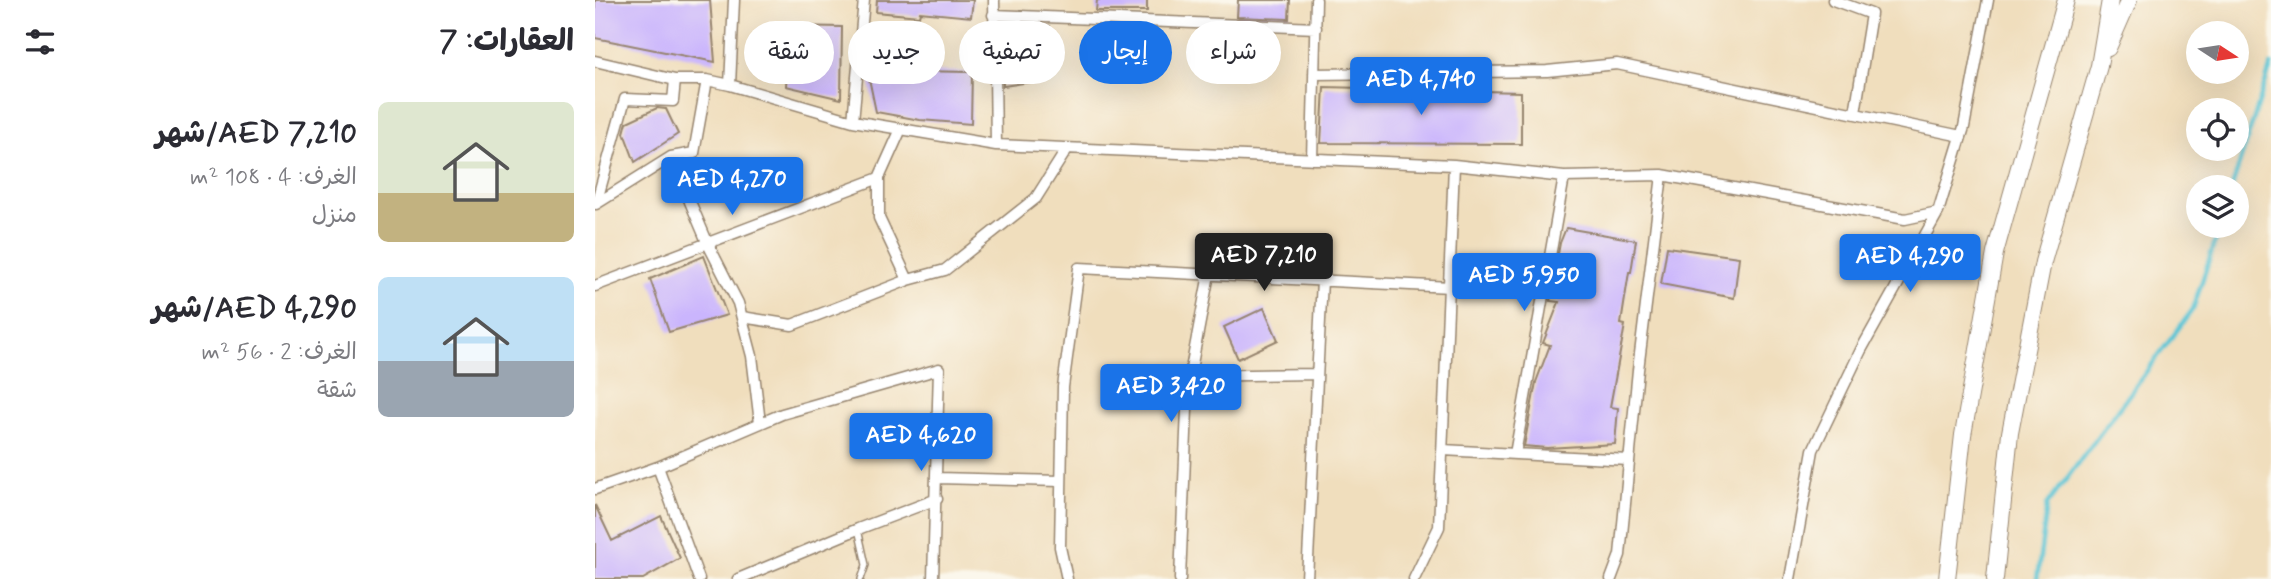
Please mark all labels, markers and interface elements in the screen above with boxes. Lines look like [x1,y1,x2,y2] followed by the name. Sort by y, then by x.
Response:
[744,21,834,84] chip: شقة
[848,21,945,84] chip: جديد
[959,21,1065,84] chip: تصفية
[1079,21,1172,84] chip: إيجار
[1186,21,1281,84] chip: شراء
[2186,21,2249,84] north arrow
[2186,21,2249,238] map controls
[439,22,574,61] text: العقارات: 7
[21,23,59,61] icon: filters
[1341,58,1501,117] pin: AED 4,740
[1366,65,1476,95] text: AED 4,740
[2186,98,2249,161] button: locate
[155,114,357,153] text: AED 7,210/شهر
[434,130,518,214] icon: home
[652,158,812,217] pin: AED 4,270
[190,163,357,193] text: الغرف: 4 · 108 m²
[677,165,787,195] text: AED 4,270
[2186,175,2249,238] button: layers
[312,201,357,231] text: منزل
[1184,233,1344,293] pin: AED 7,210
[1830,234,1990,294] pin: AED 4,290
[1211,241,1317,271] text: AED 7,210
[1856,242,1964,272] text: AED 4,290
[1444,254,1604,313] pin: AED 5,950
[1468,261,1580,291] text: AED 5,950
[152,289,357,328] text: AED 4,290/شهر
[434,305,518,389] icon: home
[201,338,357,368] text: الغرف: 2 · 56 m²
[1091,364,1251,424] pin: AED 3,420
[1116,372,1226,402] text: AED 3,420
[317,376,357,406] text: شقة
[841,414,1001,473] pin: AED 4,620
[865,421,977,451] text: AED 4,620

